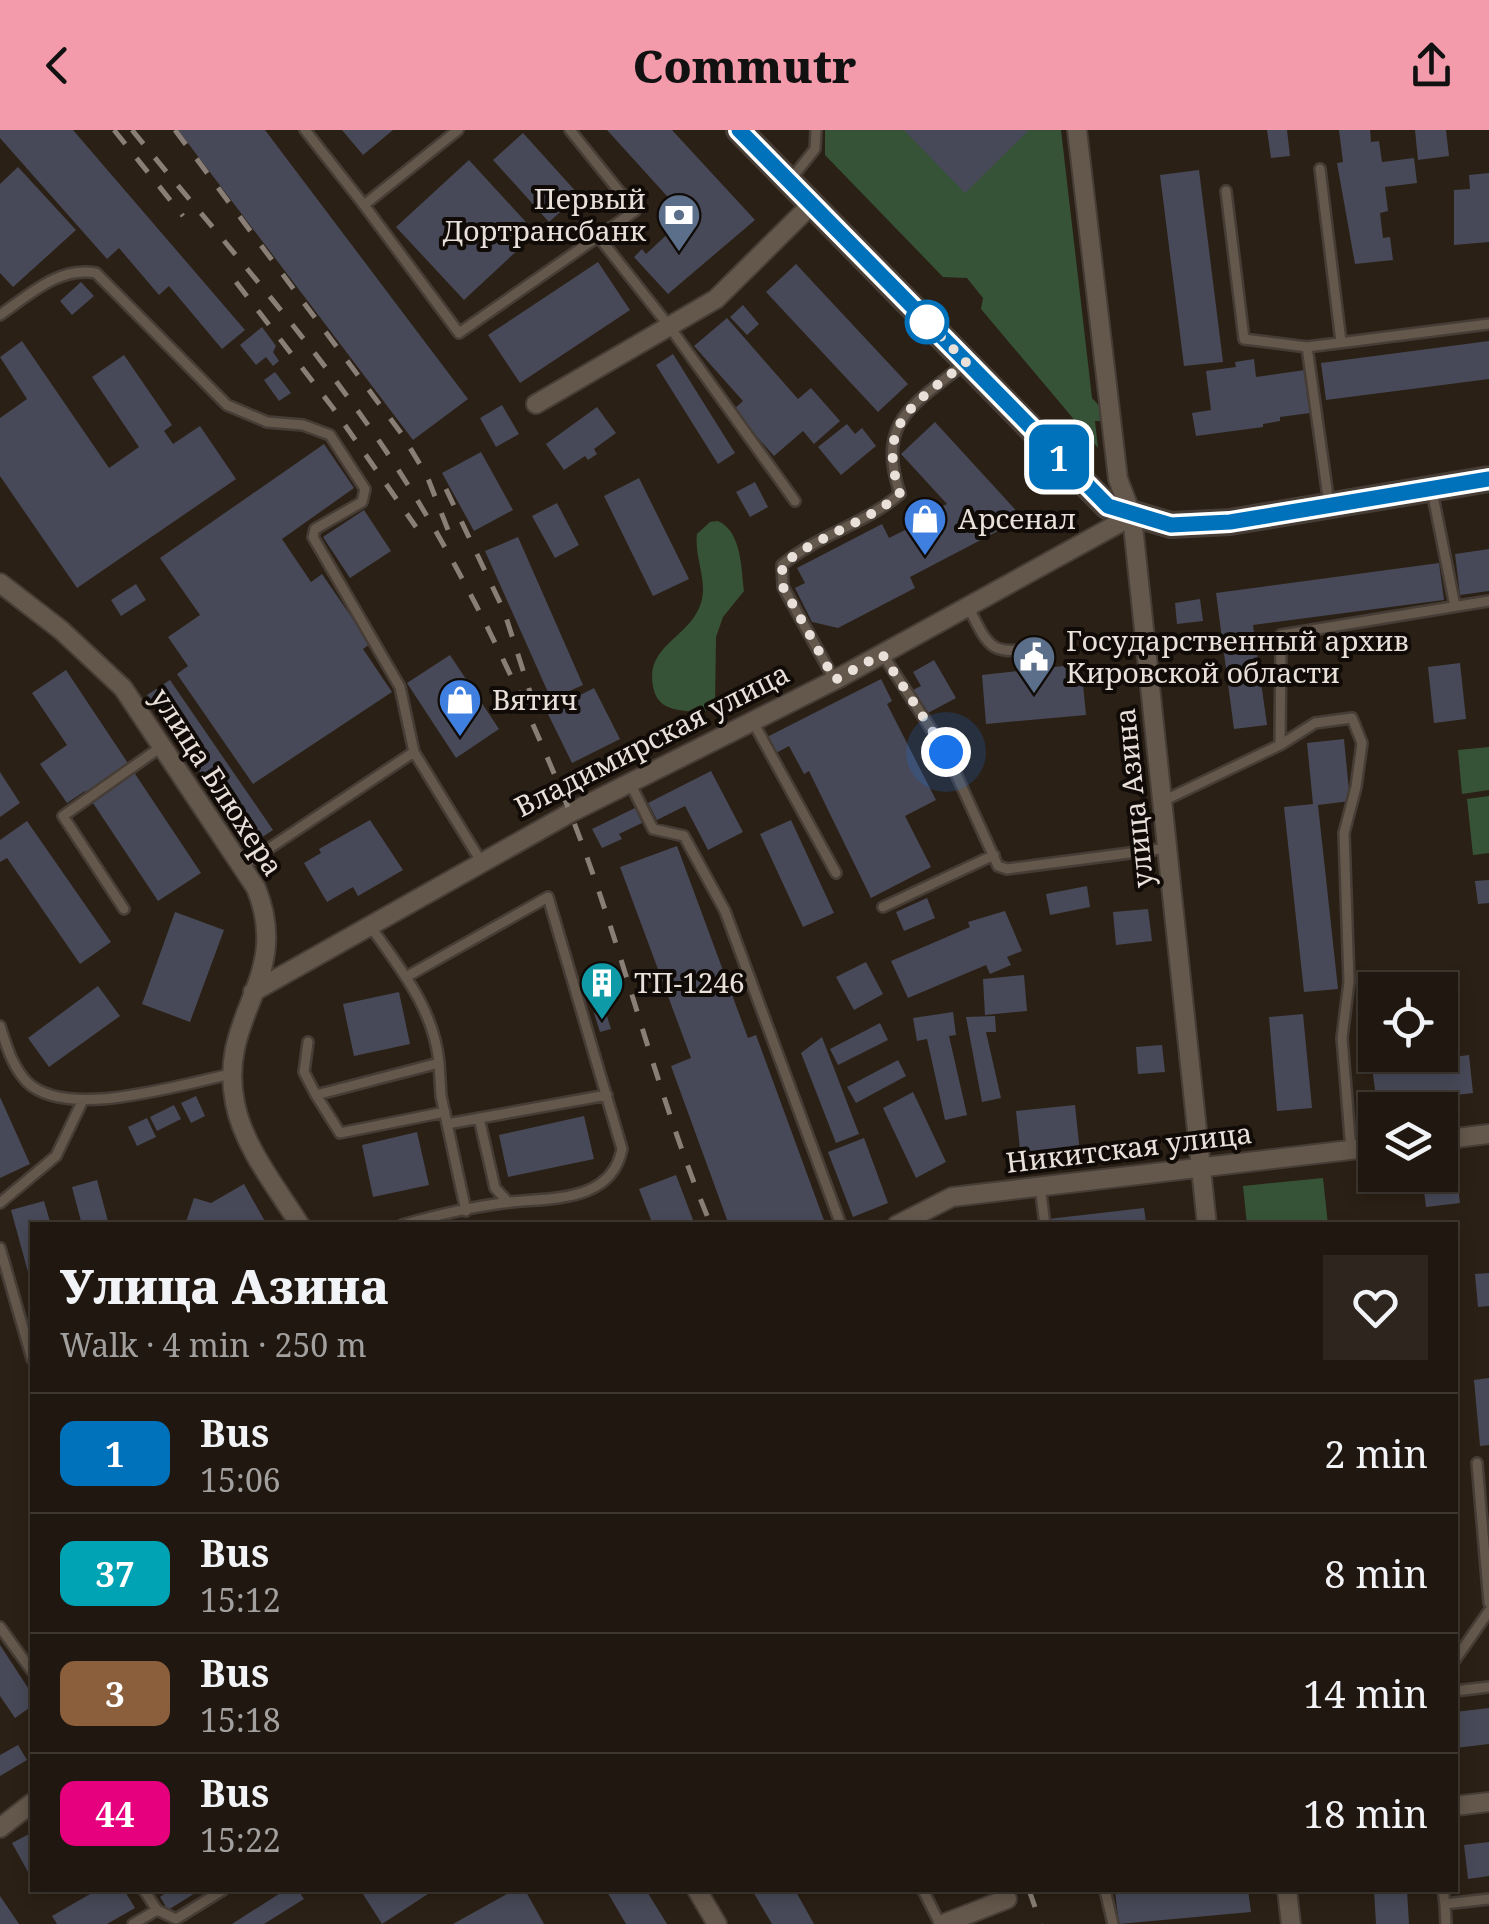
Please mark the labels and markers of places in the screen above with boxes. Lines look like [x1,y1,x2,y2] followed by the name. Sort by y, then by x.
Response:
[442,179,646,249] place label: Первый Дортрансбанк
[656,192,702,253] bank icon: Первый Дортрансбанк
[906,301,948,343] unlabelled marker
[902,496,948,557] shop icon: Арсенал
[958,499,1076,537] place label: Арсенал
[1066,621,1409,691] place label: Государственный архив Кировской области
[1011,634,1057,695] public building icon: Государственный архив Кировской области
[437,677,483,738] shop icon: Вятич
[492,680,578,718] place label: Вятич
[579,960,625,1021] building icon: ТП-1246
[634,963,745,1001] place label: ТП-1246

